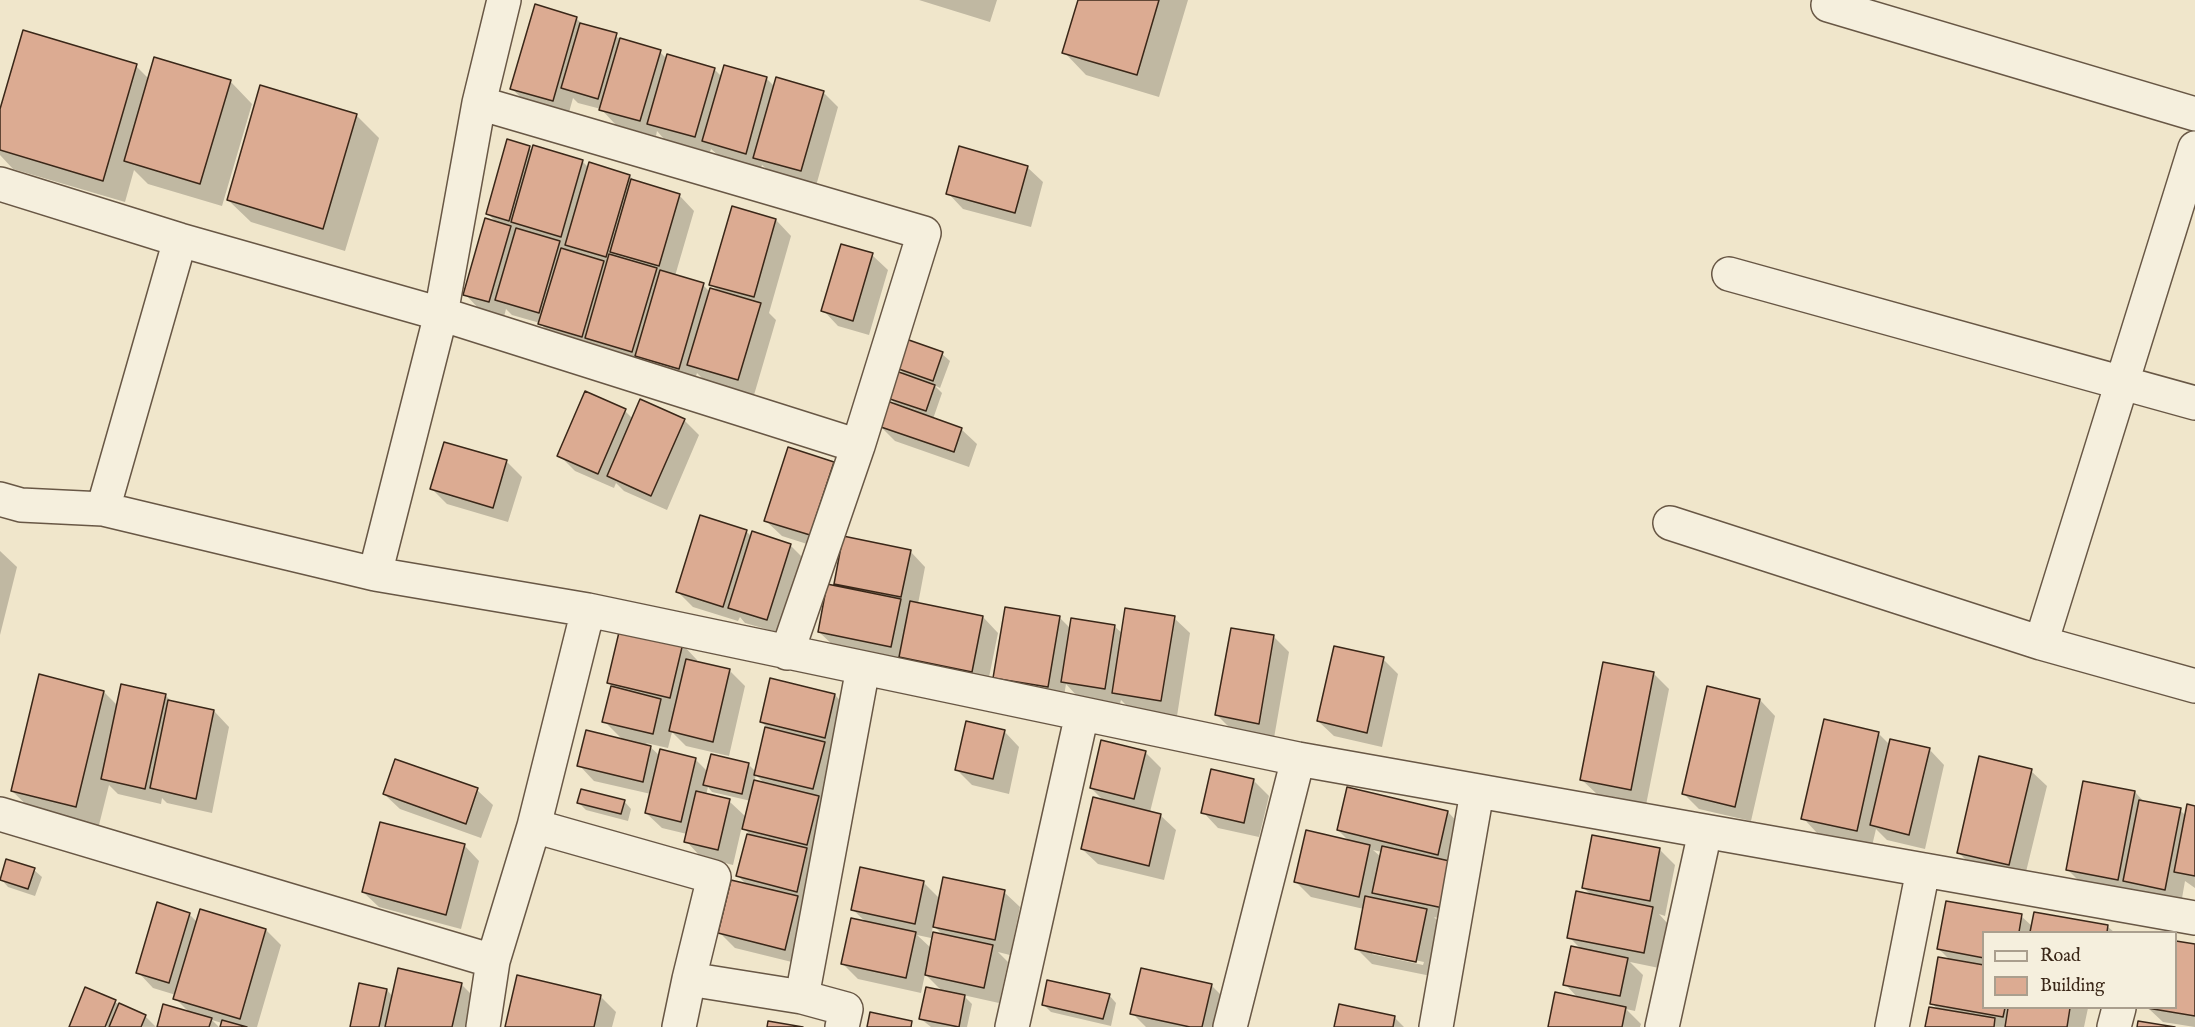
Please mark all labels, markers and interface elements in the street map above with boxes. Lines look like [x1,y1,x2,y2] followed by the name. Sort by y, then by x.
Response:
[1982,931,2177,1009] legend
[2040,945,2081,968] text: Road
[2040,975,2105,998] text: Building

